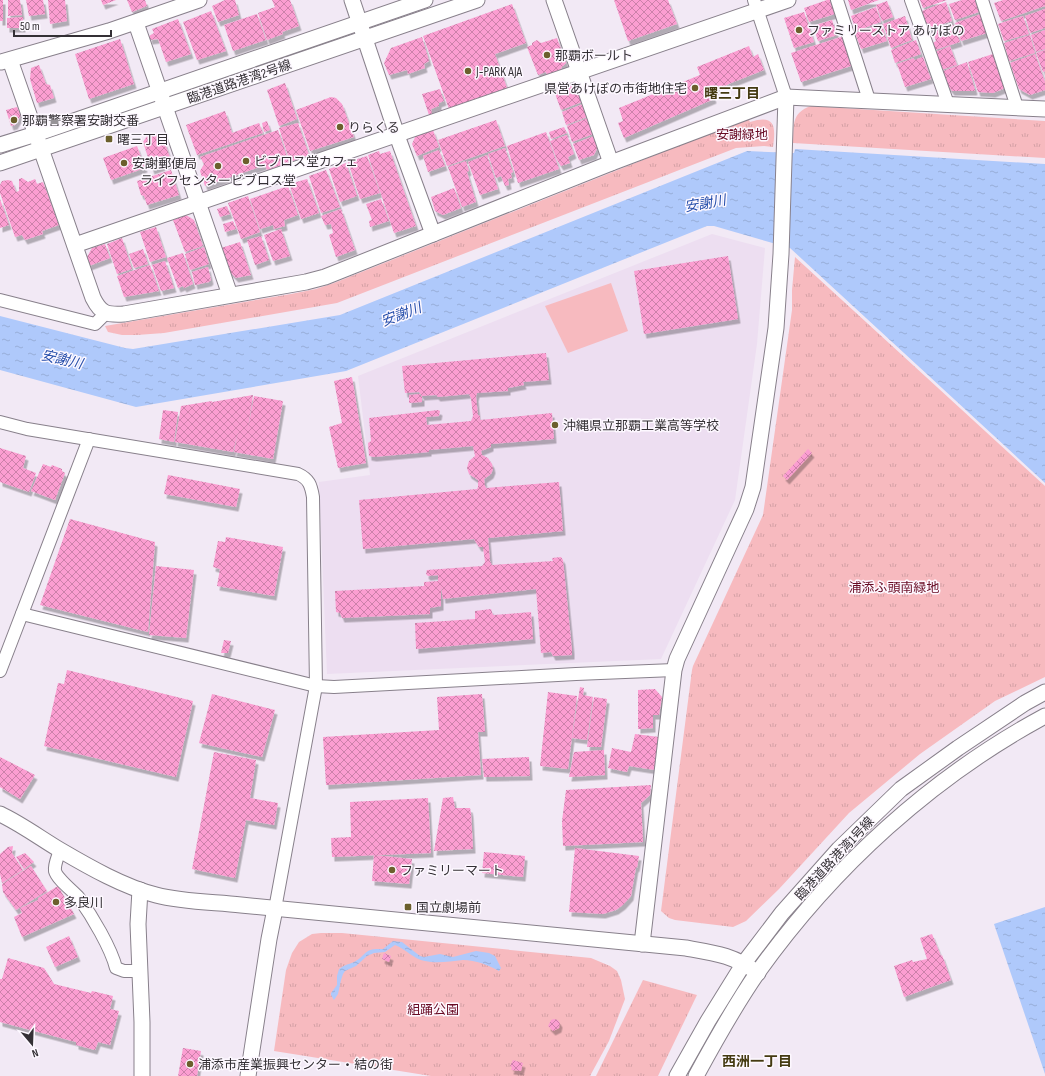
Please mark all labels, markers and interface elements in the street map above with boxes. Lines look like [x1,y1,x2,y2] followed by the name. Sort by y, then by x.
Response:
[14,12,111,38] scale bar
[20,19,40,34] text: 50 m
[807,23,964,39] place label: ファミリーストア あけぼの
[794,25,804,35] marker: ファミリーストア あけぼの
[555,48,633,64] place label: 那覇ボールト
[542,50,552,60] marker: 那覇ボールト
[185,57,294,107] street label: 臨港道路港湾2号線
[475,64,523,80] place label: J-PARK AJA
[463,66,473,76] marker: J-PARK AJA
[544,81,687,97] place label: 県営あけぼの市街地住宅
[690,83,700,93] marker: 県営あけぼの市街地住宅
[704,85,760,102] district label: 曙三丁目
[22,113,139,129] place label: 那覇警察署安謝交番
[9,115,19,125] marker: 那覇警察署安謝交番
[348,120,400,136] place label: りらくる
[335,122,345,132] marker: りらくる
[716,127,768,143] park label: 安謝緑地
[117,132,169,148] place label: 曙三丁目
[104,134,114,144] marker: 曙三丁目
[254,154,358,170] place label: ビブロス堂カフェ
[132,156,197,172] place label: 安謝郵便局
[241,156,251,166] marker: ビブロス堂カフェ
[119,158,129,168] marker: 安謝郵便局
[213,161,223,171] marker: ライフセンタービブロス堂
[140,173,296,189] place label: ライフセンタービブロス堂
[683,191,729,216] water label: 安謝川
[379,298,426,330] water label: 安謝川
[40,346,86,373] water label: 安謝川
[563,418,719,434] place label: 沖縄県立那覇工業高等学校
[550,420,560,430] marker: 沖縄県立那覇工業高等学校
[848,580,940,596] park label: 浦添ふ頭南緑地
[792,814,878,904] street label: 臨港道路港湾1号線
[400,863,504,879] place label: ファミリーマート
[387,865,397,875] marker: ファミリーマート
[64,895,103,911] place label: 多良川
[51,897,61,907] marker: 多良川
[416,900,481,916] place label: 国立劇場前
[403,902,413,912] marker: 国立劇場前
[407,1002,459,1018] park label: 組踊公園
[12,1024,52,1064] north arrow
[30,1046,40,1060] text: N
[722,1053,792,1070] district label: 西洲一丁目
[198,1057,393,1073] place label: 浦添市産業振興センター・結の街
[185,1059,195,1069] marker: 浦添市産業振興センター・結の街

